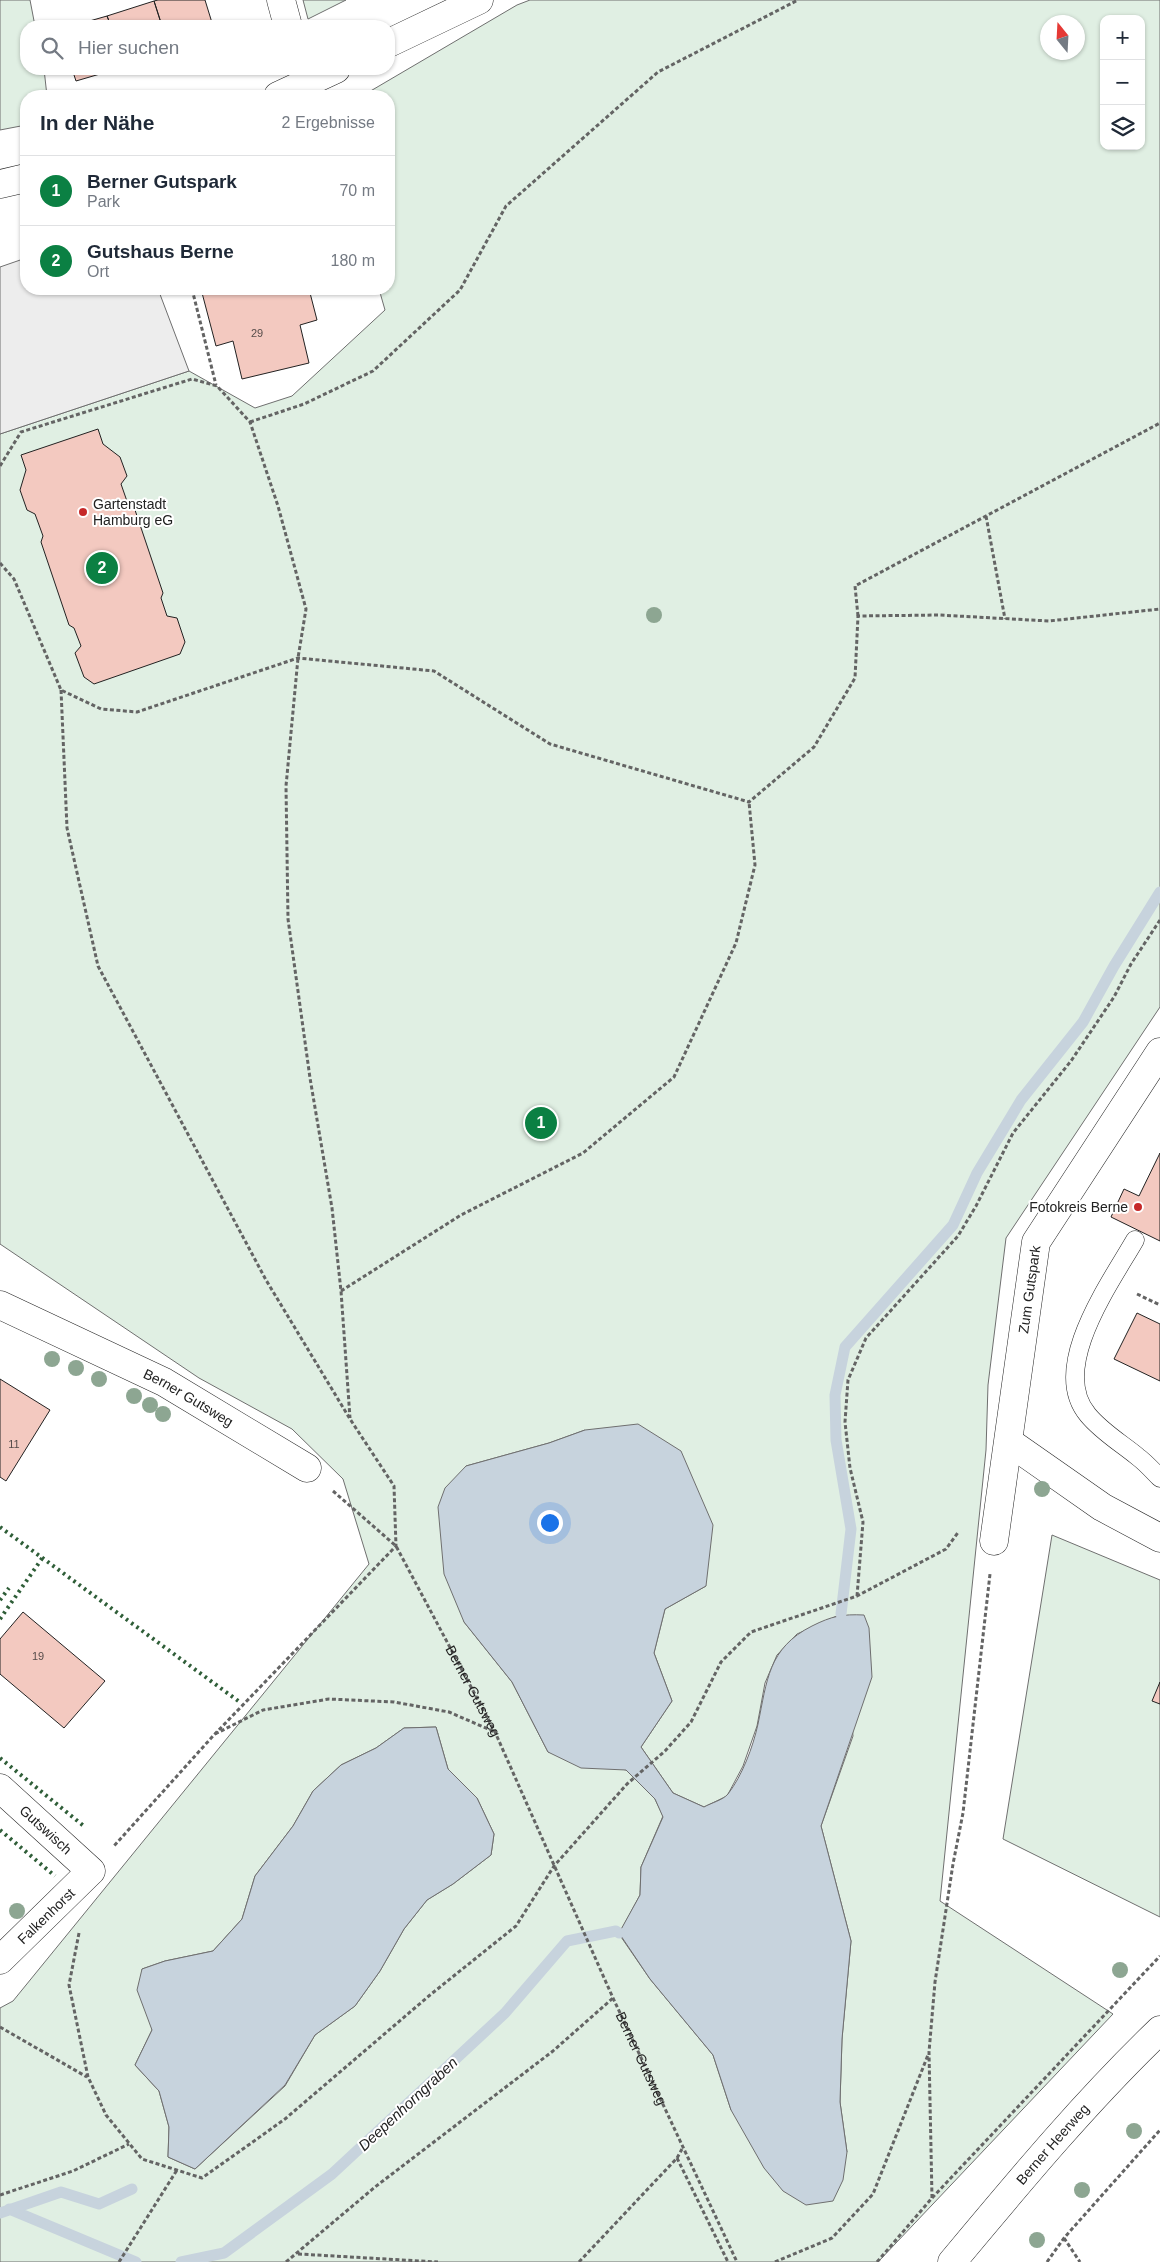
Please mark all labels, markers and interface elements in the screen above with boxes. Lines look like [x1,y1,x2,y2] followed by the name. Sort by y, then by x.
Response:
[1040,15,1085,60] north arrow
[1100,15,1145,150] map controls
[1100,15,1145,60] button: +
[20,20,395,75] search box
[38,34,66,62] icon: search
[78,37,179,58] text: Hier suchen
[1100,60,1145,105] button: −
[1100,105,1145,150] button: layers
[40,111,154,134] text: In der Nähe
[282,114,375,131] text: 2 Ergebnisse
[87,171,237,192] text: Berner Gutspark
[52,182,60,199] text: 1
[339,182,375,199] text: 70 m
[87,193,120,210] text: Park
[87,241,234,262] text: Gutshaus Berne
[52,252,60,269] text: 2
[331,252,375,269] text: 180 m
[87,263,109,280] text: Ort
[251,327,263,339] house number: 29
[93,496,173,528] place label: Gartenstadt Hamburg eG
[77,506,89,518] marker: Gartenstadt Hamburg eG
[86,549,118,587] pin: 2
[525,1104,557,1142] pin: 1
[1029,1199,1128,1215] place label: Fotokreis Berne
[1132,1201,1144,1213] marker: Fotokreis Berne
[1015,1243,1044,1335] street label: Zum Gutspark
[141,1365,236,1430] street label: Berner Gutsweg
[8,1438,20,1450] house number: 11
[537,1510,563,1536] your location
[442,1643,504,1739] street label: Berner Gutsweg
[32,1650,44,1662] house number: 19
[17,1802,75,1857] street label: Gutswisch
[14,1885,78,1947] street label: Falkenhorst
[613,2009,670,2108] street label: Berner Gutsweg
[355,2053,461,2154] water label: Deepenhorngraben
[1013,2100,1092,2188] street label: Berner Heerweg

